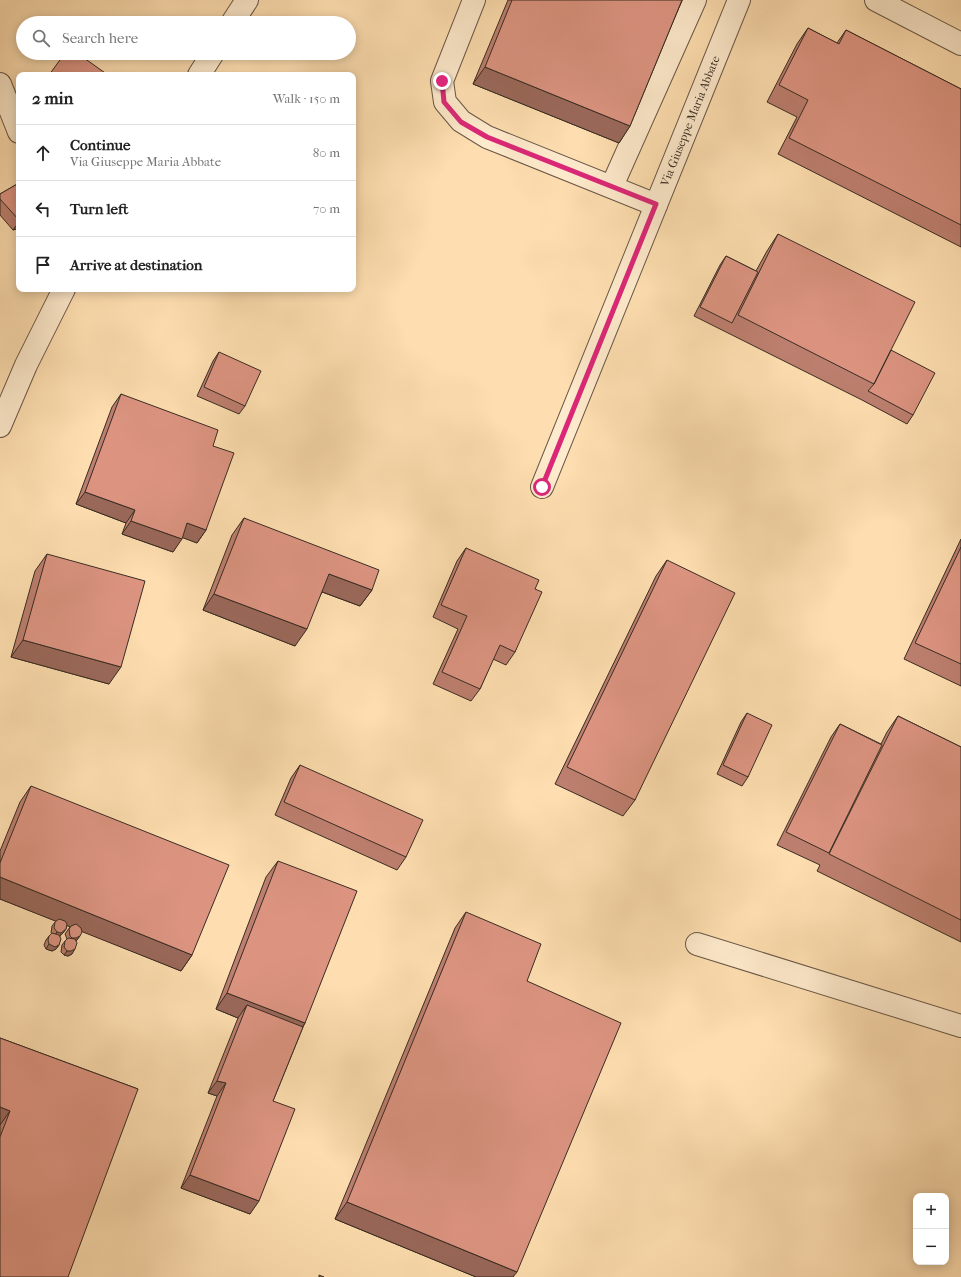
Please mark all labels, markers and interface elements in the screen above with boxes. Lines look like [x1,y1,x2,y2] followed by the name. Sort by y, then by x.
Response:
[16,16,356,60] search box
[30,27,52,49] icon: search
[62,29,138,47] text: Search here
[657,53,723,189] street label: Via Giuseppe Maria Abbate
[433,72,451,90] route end
[32,88,73,108] text: 2 min
[273,91,340,106] text: Walk · 150 m
[70,136,130,154] text: Continue
[32,142,54,164] icon: ahead
[313,145,340,160] text: 80 m
[70,154,221,169] text: Via Giuseppe Maria Abbate
[32,198,54,220] icon: left
[70,200,128,218] text: Turn left
[313,201,340,216] text: 70 m
[32,254,54,276] icon: arrive
[70,256,202,274] text: Arrive at destination
[533,478,551,496] route start
[913,1193,949,1265] map controls
[913,1193,949,1229] button: +
[913,1229,949,1265] button: −

